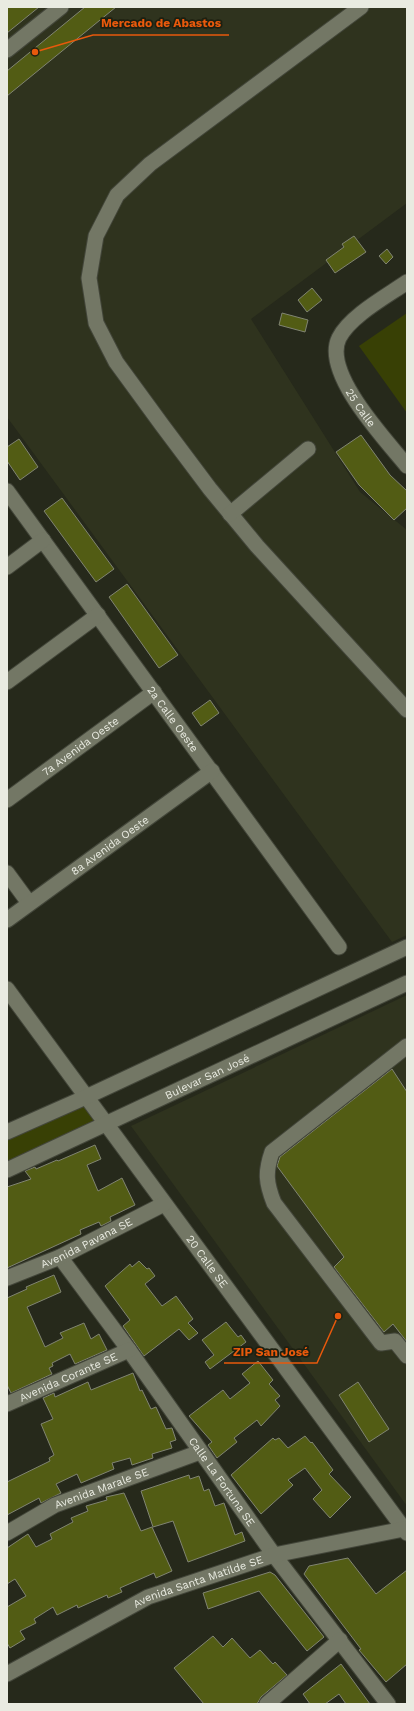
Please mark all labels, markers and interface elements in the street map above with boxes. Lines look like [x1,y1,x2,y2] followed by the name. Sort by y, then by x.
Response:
[93,11,229,35] callout: Mercado de Abastos
[101,16,222,30] text: Mercado de Abastos
[343,386,379,429] street label: 25 Calle
[145,684,201,754] street label: 2a Calle Oeste
[39,714,121,779] street label: 7a Avenida Oeste
[68,813,151,878] street label: 8a Avenida Oeste
[163,1051,252,1102] street label: Bulevar San José
[39,1215,135,1271] street label: Avenida Pavana SE
[184,1233,231,1290] street label: 20 Calle SE
[224,1339,317,1363] callout: ZIP San José
[233,1345,309,1359] text: ZIP San José
[17,1350,119,1404] street label: Avenida Corante SE
[186,1435,258,1529] street label: Calle La Fortuna SE
[53,1465,150,1511] street label: Avenida Marale SE
[131,1553,265,1610] street label: Avenida Santa Matilde SE

